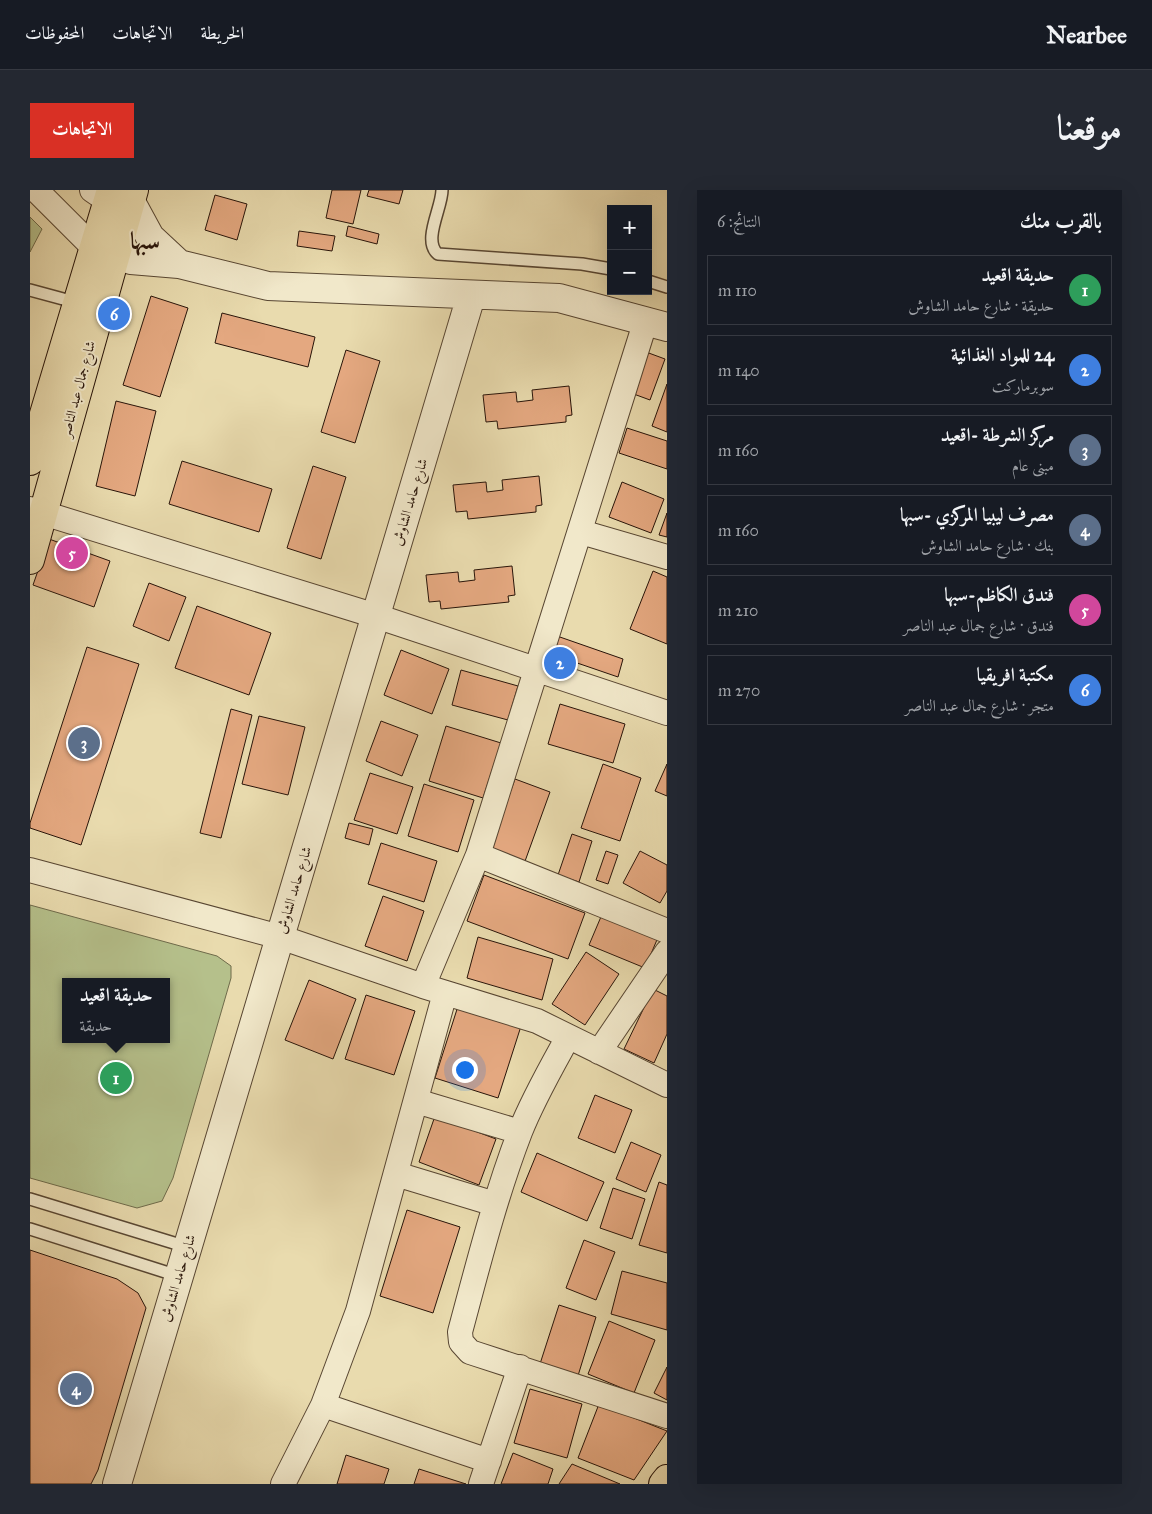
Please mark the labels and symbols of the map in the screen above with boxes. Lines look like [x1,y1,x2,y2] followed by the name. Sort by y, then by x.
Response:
[130,226,160,257] district label: سبها
[98,295,130,333] pin: 6
[56,339,102,442] street label: شارع جمال عبد الناصر
[389,456,434,548] street label: شارع حامد الشاوش
[56,534,88,572] pin: 5
[544,644,576,682] pin: 2
[68,724,100,762] pin: 3
[273,844,318,936] street label: شارع حامد الشاوش
[452,1057,478,1083] your location
[100,1059,132,1097] pin: 1
[157,1232,202,1324] street label: شارع حامد الشاوش
[60,1370,92,1408] pin: 4

